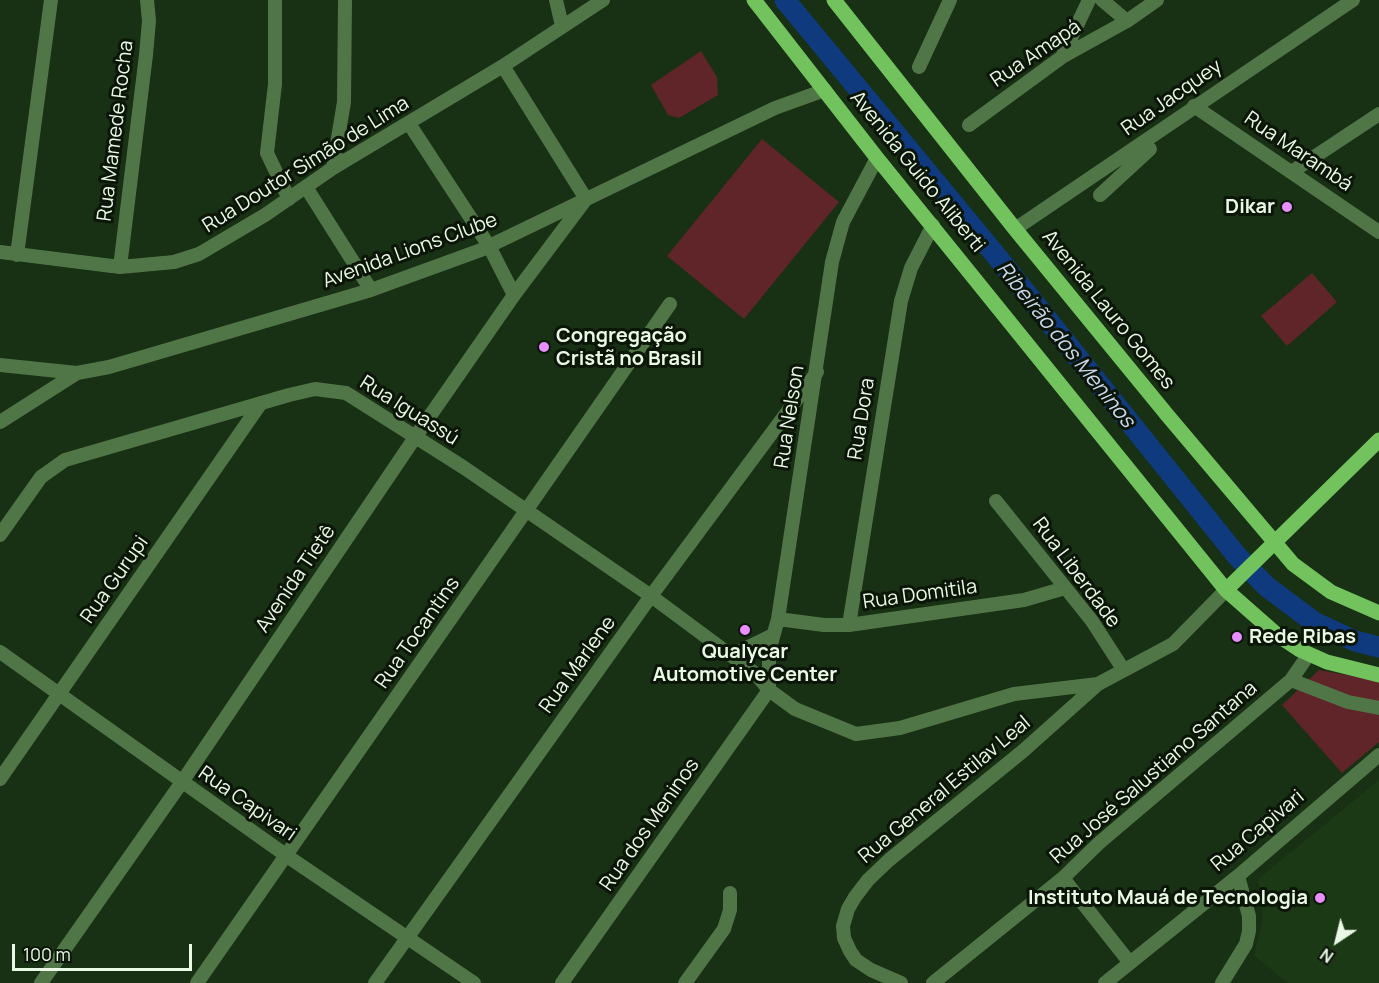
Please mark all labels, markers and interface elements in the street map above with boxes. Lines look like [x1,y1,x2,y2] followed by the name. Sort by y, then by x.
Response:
[986,15,1086,93] street label: Rua Amapá
[93,39,139,223] street label: Rua Mamede Rocha
[1117,55,1227,141] street label: Rua Jacquey
[845,87,989,257] street label: Avenida Guido Aliberti
[198,92,414,238] street label: Rua Doutor Simão de Lima
[1239,107,1357,197] street label: Rua Marambá
[1225,195,1275,219] place label: Dikar
[1280,200,1294,214] marker: Dikar
[319,208,501,294] street label: Avenida Lions Clube
[1037,226,1179,394] street label: Avenida Lauro Gomes
[990,257,1140,433] water label: Ribeirão dos Meninos
[556,324,702,371] place label: Congregação Cristã no Brasil
[537,340,551,354] marker: Congregação Cristã no Brasil
[770,364,810,470] street label: Rua Nelson
[355,371,463,451] street label: Rua Iguassú
[844,376,880,462] street label: Rua Dora
[1027,513,1125,633] street label: Rua Liberdade
[251,521,341,637] street label: Avenida Tietê
[76,532,154,628] street label: Rua Gurupi
[371,573,465,693] street label: Rua Tocantins
[861,575,979,615] street label: Rua Domitila
[535,612,621,718] street label: Rua Marlene
[738,623,752,637] marker: Qualycar Automotive Center
[1249,625,1356,649] place label: Rede Ribas
[1230,630,1244,644] marker: Rede Ribas
[653,640,837,687] place label: Qualycar Automotive Center
[1046,677,1262,869] street label: Rua José Salustiano Santana
[854,711,1036,869] street label: Rua General Estilav Leal
[595,754,705,896] street label: Rua dos Meninos
[193,761,301,847] street label: Rua Capivari
[1207,785,1309,877] street label: Rua Capivari
[1028,886,1308,910] place label: Instituto Mauá de Tecnologia
[1313,891,1327,905] marker: Instituto Mauá de Tecnologia
[1307,911,1367,971] north arrow
[15,932,195,970] scale bar
[23,942,71,966] text: 100 m
[1316,943,1338,968] text: N

